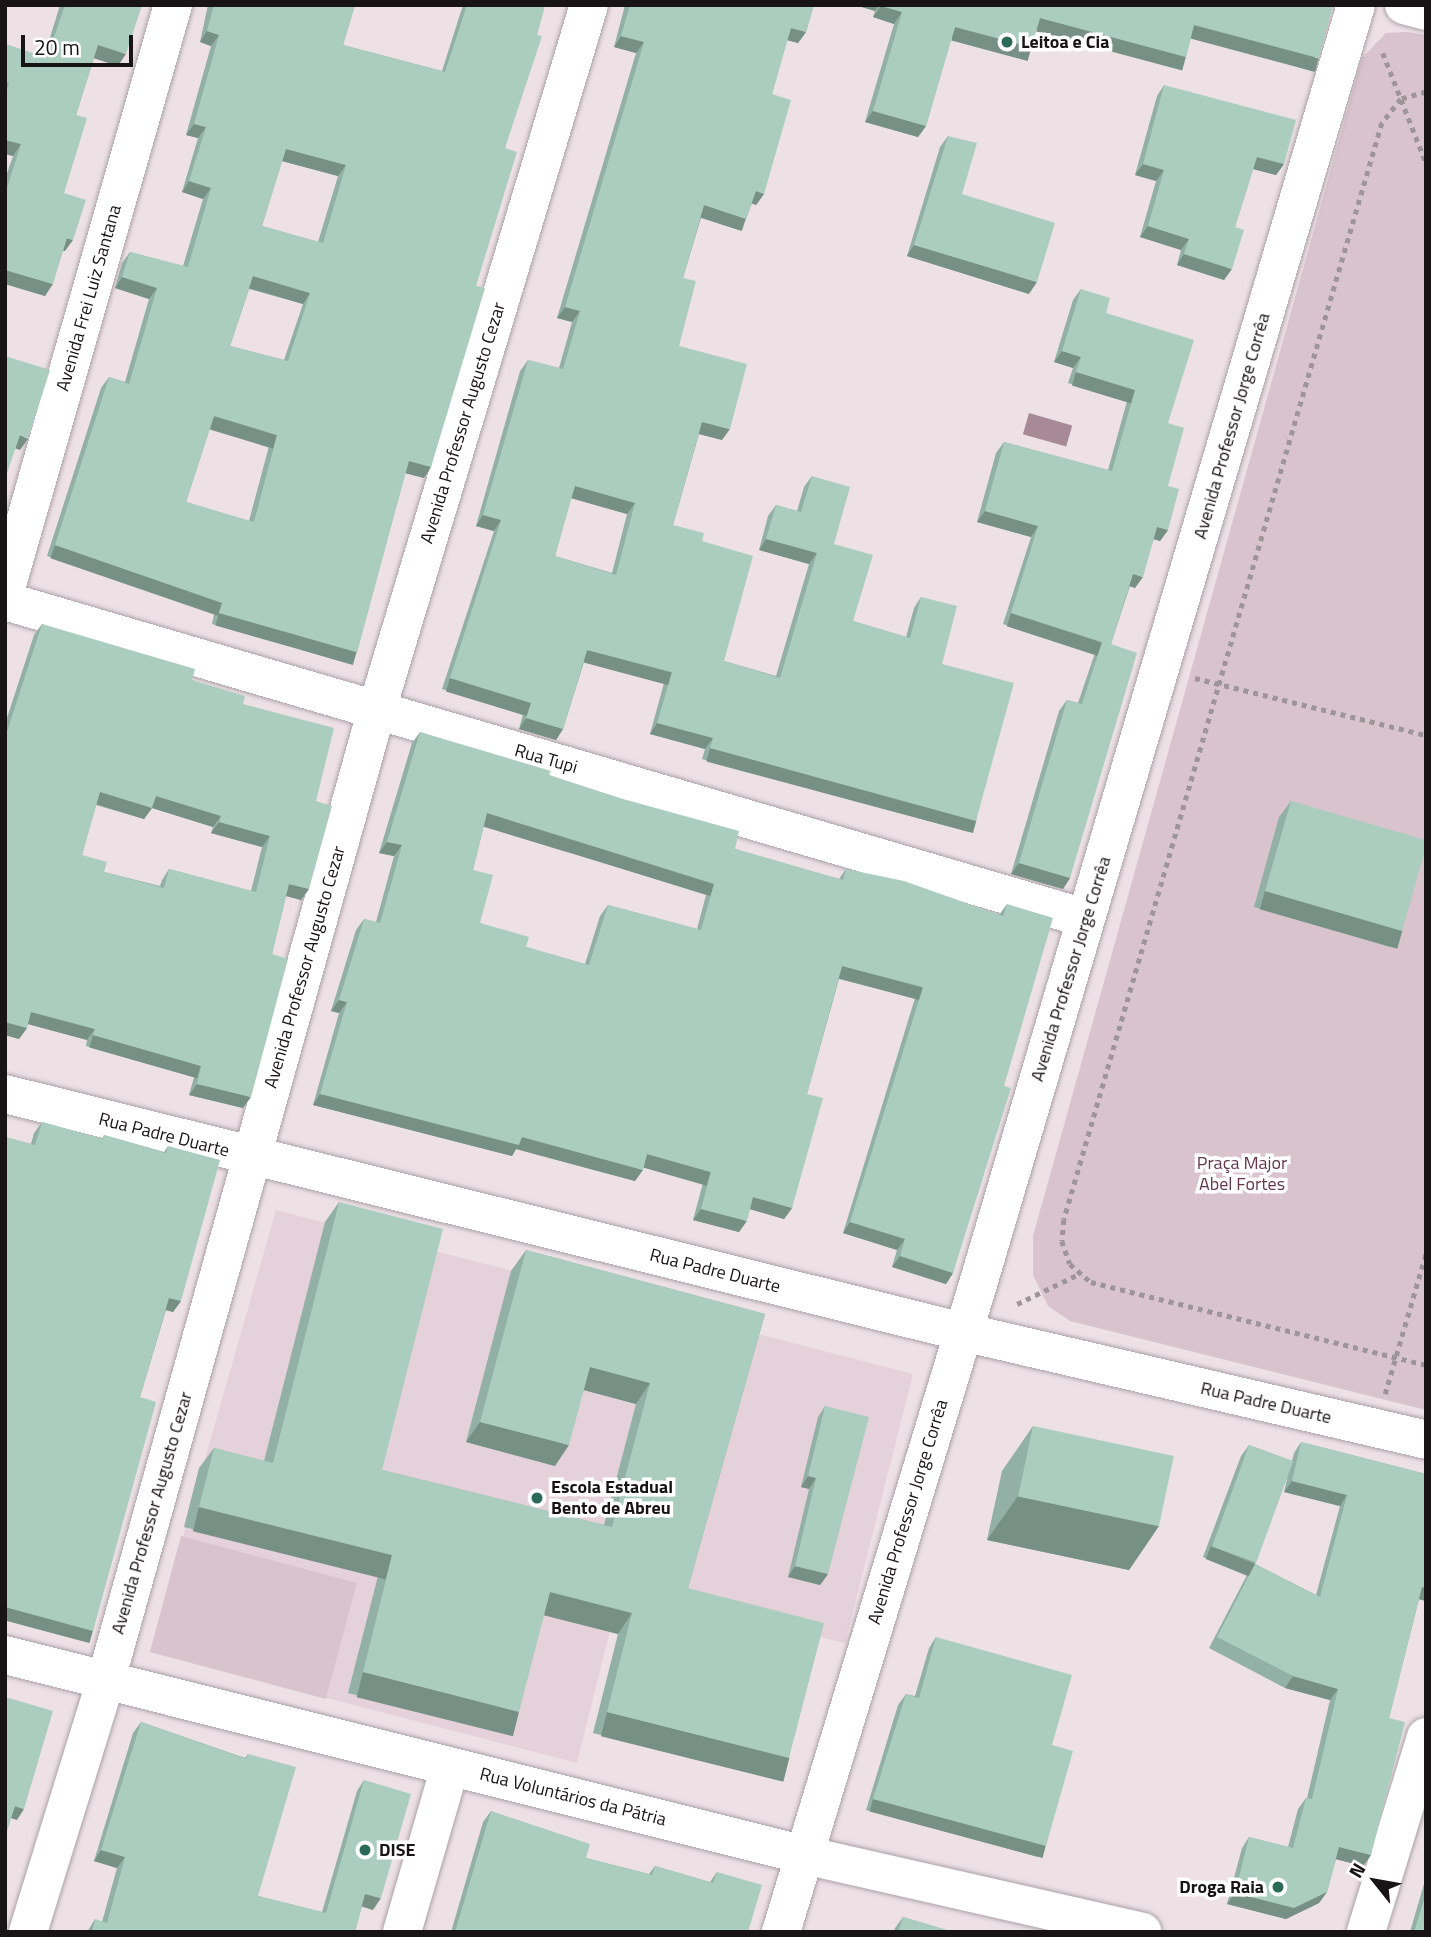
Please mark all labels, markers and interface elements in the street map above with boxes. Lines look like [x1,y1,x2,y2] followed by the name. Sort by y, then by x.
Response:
[24,21,136,65] scale bar
[34,31,80,63] text: 20 m
[1021,31,1109,53] place label: Leitoa e Cia
[999,34,1015,50] marker: Leitoa e Cia
[52,202,126,394] street label: Avenida Frei Luiz Santana
[416,300,510,546] street label: Avenida Professor Augusto Cezar
[1189,310,1275,542] street label: Avenida Professor Jorge Corrêa
[512,740,580,778] street label: Rua Tupi
[260,843,350,1091] street label: Avenida Professor Augusto Cezar
[1026,854,1116,1084] street label: Avenida Professor Jorge Corrêa
[97,1108,231,1162] street label: Rua Padre Duarte
[1197,1153,1287,1196] park label: Praça Major Abel Fortes
[648,1244,782,1298] street label: Rua Padre Duarte
[1198,1377,1334,1429] street label: Rua Padre Duarte
[107,1389,197,1637] street label: Avenida Professor Augusto Cezar
[863,1397,953,1627] street label: Avenida Professor Jorge Corrêa
[551,1477,673,1520] place label: Escola Estadual Bento de Abreu
[529,1490,545,1506] marker: Escola Estadual Bento de Abreu
[478,1763,668,1831] street label: Rua Voluntários da Pátria
[379,1839,415,1861] place label: DISE
[357,1842,373,1858] marker: DISE
[1340,1846,1410,1916] north arrow
[1341,1857,1372,1883] text: N
[1179,1876,1264,1898] place label: Droga Raia
[1270,1879,1286,1895] marker: Droga Raia

